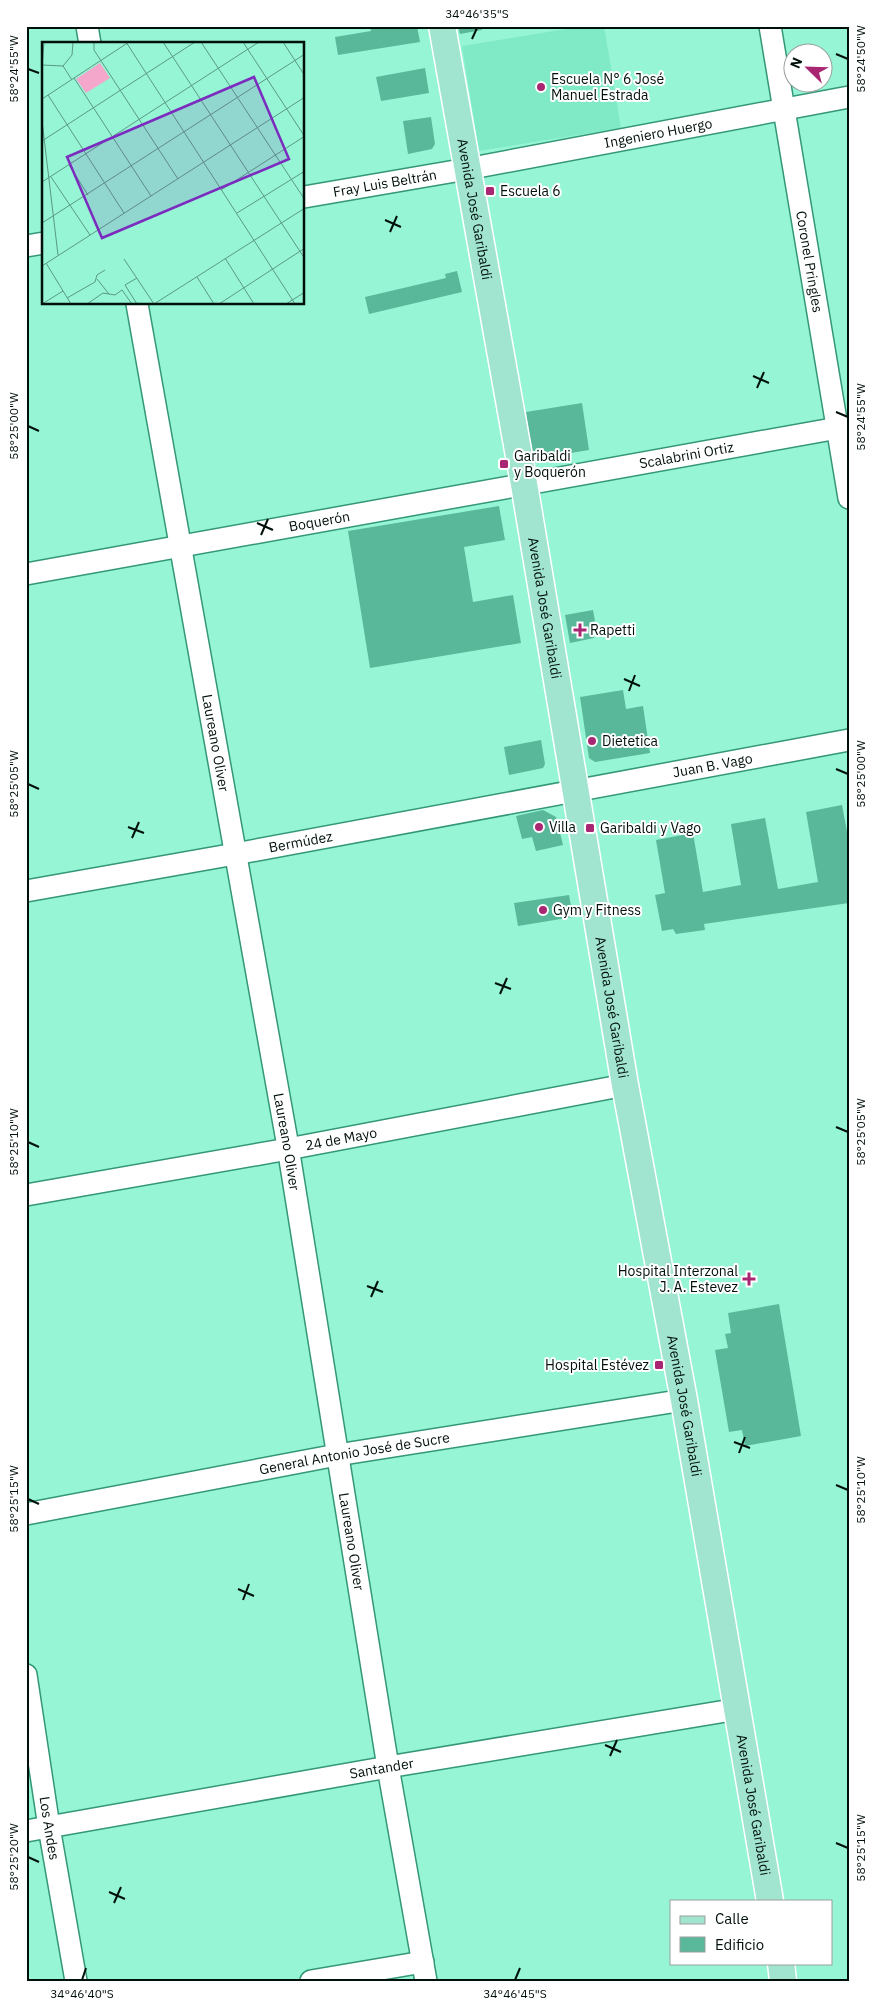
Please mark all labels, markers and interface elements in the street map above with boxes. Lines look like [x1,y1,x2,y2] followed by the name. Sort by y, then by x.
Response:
[445,6,509,21] text: 34°46'35"S
[853,25,868,93] text: 58°24'50"W
[6,35,21,103] text: 58°24'55"W
[42,42,305,305] inset map
[782,42,832,92] north arrow
[786,55,806,71] text: N
[551,70,665,104] place label: Escuela N° 6 José Manuel Estrada
[535,81,547,93] marker: Escuela N° 6 José Manuel Estrada
[603,114,714,152] street label: Ingeniero Huergo
[453,137,496,281] street label: Avenida José Garibaldi
[332,165,438,201] street label: Fray Luis Beltrán
[500,182,561,200] place label: Escuela 6
[484,185,496,197] marker: Escuela 6
[792,209,827,314] street label: Coronel Pringles
[853,383,868,451] text: 58°24'55"W
[6,392,21,460] text: 58°25'00"W
[638,438,736,473] street label: Scalabrini Ortiz
[514,447,586,481] place label: Garibaldi y Boquerón
[498,458,510,470] marker: Garibaldi y Boquerón
[287,507,351,536] street label: Boquerón
[524,536,566,680] street label: Avenida José Garibaldi
[590,621,635,639] place label: Rapetti
[574,624,586,636] marker: Rapetti
[198,693,233,793] street label: Laureano Oliver
[602,732,659,750] place label: Dietetica
[586,735,598,747] marker: Dietetica
[853,740,868,808] text: 58°25'00"W
[671,749,754,782] street label: Juan B. Vago
[6,750,21,818] text: 58°25'05"W
[549,818,577,836] place label: Villa
[600,819,701,837] place label: Garibaldi y Vago
[533,821,545,833] marker: Villa
[584,822,596,834] marker: Garibaldi y Vago
[267,827,334,857] street label: Bermúdez
[553,901,641,919] place label: Gym y Fitness
[537,904,549,916] marker: Gym y Fitness
[591,935,633,1080] street label: Avenida José Garibaldi
[270,1092,304,1192] street label: Laureano Oliver
[853,1098,868,1166] text: 58°25'05"W
[6,1108,21,1176] text: 58°25'10"W
[304,1123,379,1155] street label: 24 de Mayo
[618,1262,738,1296] place label: Hospital Interzonal J. A. Estevez
[742,1272,756,1286] marker: Hospital Interzonal J. A. Estevez
[663,1334,706,1478] street label: Avenida José Garibaldi
[545,1356,649,1374] place label: Hospital Estévez
[653,1359,665,1371] marker: Hospital Estévez
[258,1428,451,1479] street label: General Antonio José de Sucre
[853,1456,868,1524] text: 58°25'10"W
[6,1465,21,1533] text: 58°25'15"W
[335,1491,368,1592] street label: Laureano Oliver
[733,1733,774,1877] street label: Avenida José Garibaldi
[348,1754,415,1783] street label: Santander
[35,1795,64,1862] street label: Los Andes
[853,1814,868,1882] text: 58°25'15"W
[6,1823,21,1891] text: 58°25'20"W
[670,1900,832,1964] legend
[715,1909,749,1928] text: Calle
[715,1935,764,1954] text: Edificio
[50,1986,114,2001] text: 34°46'40"S
[483,1986,547,2001] text: 34°46'45"S

